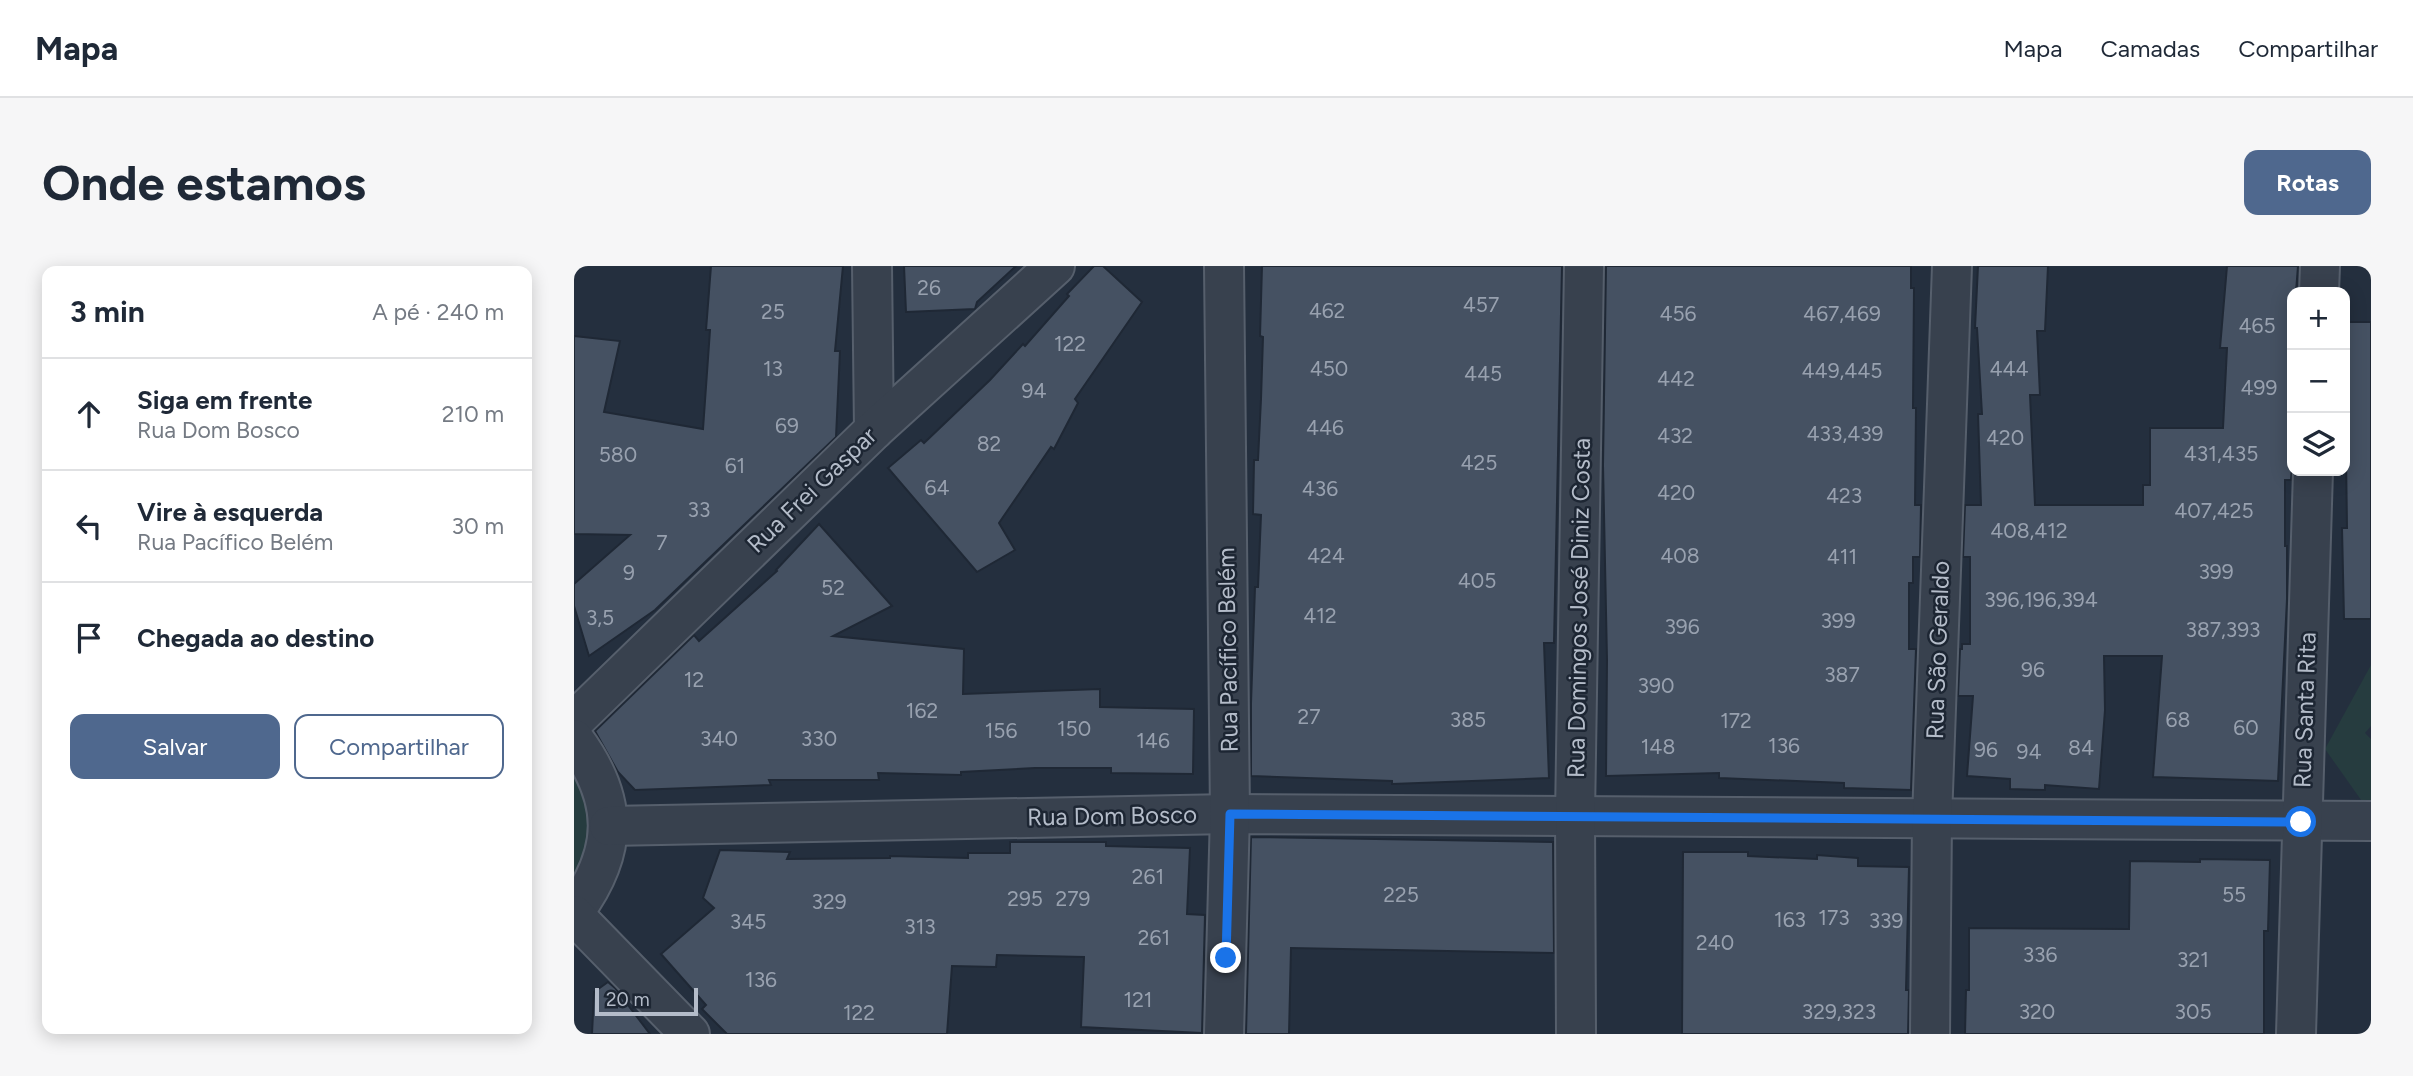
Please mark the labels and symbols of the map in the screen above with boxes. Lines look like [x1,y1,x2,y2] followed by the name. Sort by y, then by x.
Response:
[917,275,941,300] house number: 26
[1463,292,1499,317] house number: 457
[1309,298,1345,323] house number: 462
[761,299,785,324] house number: 25
[1659,301,1697,326] house number: 456
[1803,301,1881,326] house number: 467,469
[2238,313,2276,338] house number: 465
[1054,331,1086,356] house number: 122
[763,356,783,381] house number: 13
[1310,356,1348,381] house number: 450
[1989,356,2029,381] house number: 444
[1802,358,1882,383] house number: 449,445
[1464,361,1502,386] house number: 445
[1657,366,1695,391] house number: 442
[2241,375,2277,400] house number: 499
[1022,378,1046,403] house number: 94
[775,413,799,438] house number: 69
[1306,415,1344,440] house number: 446
[741,421,882,559] street label: Rua Frei Gaspar
[1807,421,1884,446] house number: 433,439
[1657,423,1693,448] house number: 432
[1986,425,2024,450] house number: 420
[977,431,1001,456] house number: 82
[1561,438,1596,778] street label: Rua Domingos José Diniz Costa
[2184,441,2258,466] house number: 431,435
[599,442,637,467] house number: 580
[1461,450,1497,475] house number: 425
[725,453,745,478] house number: 61
[925,475,949,500] house number: 64
[1302,476,1338,501] house number: 436
[1657,480,1695,505] house number: 420
[1826,483,1862,508] house number: 423
[688,497,710,522] house number: 33
[2174,498,2254,523] house number: 407,425
[1990,518,2068,543] house number: 408,412
[656,530,668,555] house number: 7
[1307,543,1345,568] house number: 424
[1660,543,1700,568] house number: 408
[1827,544,1857,569] house number: 411
[1211,547,1244,753] street label: Rua Pacífico Belém
[2198,559,2234,584] house number: 399
[623,560,635,585] house number: 9
[1920,560,1955,740] street label: Rua São Geraldo
[1458,568,1496,593] house number: 405
[821,575,845,600] house number: 52
[1984,587,2098,612] house number: 396,196,394
[1303,603,1337,628] house number: 412
[586,605,614,630] house number: 3,5
[1820,608,1856,633] house number: 399
[1664,614,1700,639] house number: 396
[2185,617,2261,642] house number: 387,393
[2287,632,2322,788] street label: Rua Santa Rita
[2021,657,2045,682] house number: 96
[1824,662,1860,687] house number: 387
[684,667,704,692] house number: 12
[1638,673,1674,698] house number: 390
[906,698,938,723] house number: 162
[1297,704,1321,729] house number: 27
[1450,707,1486,732] house number: 385
[2166,707,2190,732] house number: 68
[1720,708,1752,733] house number: 172
[2233,715,2259,740] house number: 60
[1057,716,1091,741] house number: 150
[985,718,1017,743] house number: 156
[700,726,738,751] house number: 340
[801,726,837,751] house number: 330
[1136,728,1170,753] house number: 146
[1768,733,1800,758] house number: 136
[1641,734,1675,759] house number: 148
[2068,735,2094,760] house number: 84
[1974,737,1998,762] house number: 96
[2017,739,2041,764] house number: 94
[1027,800,1197,831] street label: Rua Dom Bosco
[2285,806,2316,837] route start
[1132,864,1164,889] house number: 261
[1383,882,1419,907] house number: 225
[2222,882,2246,907] house number: 55
[1007,886,1043,911] house number: 295
[1056,886,1090,911] house number: 279
[811,889,847,914] house number: 329
[1818,905,1850,930] house number: 173
[1774,907,1806,932] house number: 163
[1869,908,1903,933] house number: 339
[730,909,766,934] house number: 345
[904,914,936,939] house number: 313
[1138,925,1170,950] house number: 261
[1696,930,1734,955] house number: 240
[1210,942,1241,973] route end
[2023,942,2057,967] house number: 336
[2177,947,2209,972] house number: 321
[745,967,777,992] house number: 136
[595,985,698,1017] scale bar
[1123,987,1153,1012] house number: 121
[1802,999,1876,1024] house number: 329,323
[2019,999,2055,1024] house number: 320
[2175,999,2211,1024] house number: 305
[843,1000,875,1025] house number: 122

